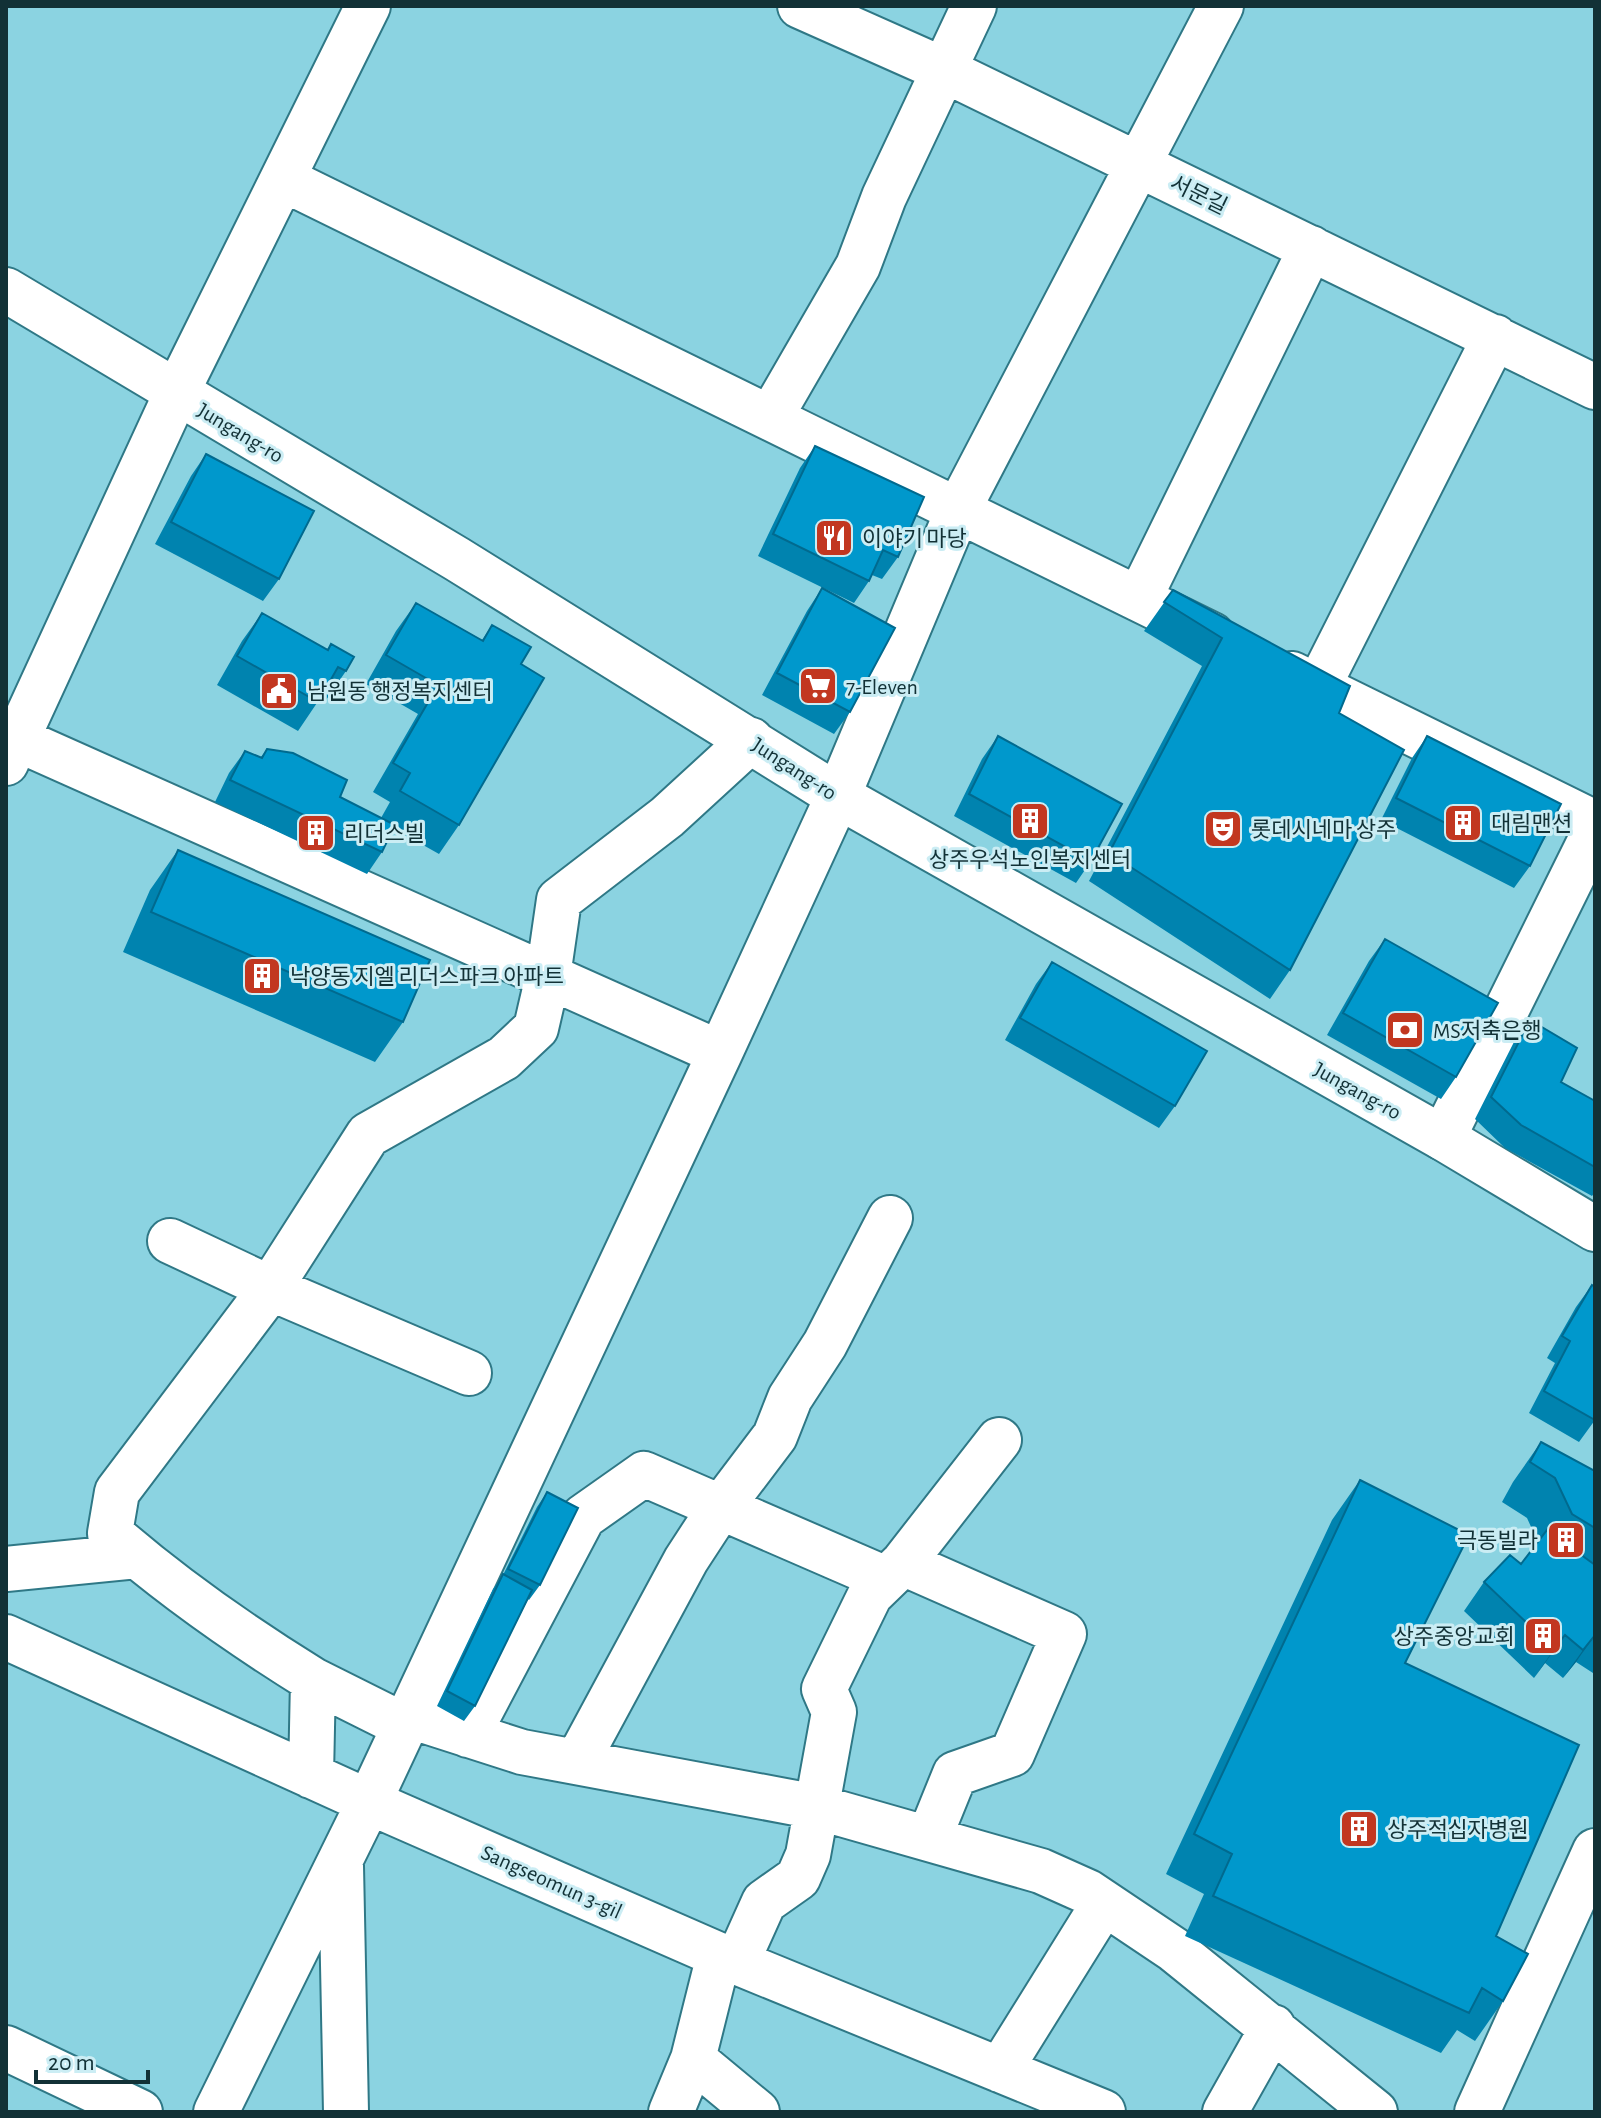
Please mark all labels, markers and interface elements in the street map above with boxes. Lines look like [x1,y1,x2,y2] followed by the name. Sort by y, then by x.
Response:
[1166,171,1231,218] street label: 서문길
[194,399,287,467] street label: Jungang-ro
[813,517,855,559] restaurant icon: 이야기 마당
[862,527,967,550] place label: 이야기 마당
[797,665,839,707] supermarket icon: 7-Eleven
[258,670,300,712] public building icon: 남원동 행정복지센터
[846,676,918,698] place label: 7-Eleven
[307,680,493,703] place label: 남원동 행정복지센터
[748,733,841,804] street label: Jungang-ro
[1009,800,1051,842] building icon: 상주우석노인복지센터
[1442,802,1484,844] building icon: 대림맨션
[1202,808,1244,850] theatre icon: 롯데시네마 상주
[295,812,337,854] building icon: 리더스빌
[1491,812,1572,835] place label: 대림맨션
[1251,818,1396,841] place label: 롯데시네마 상주
[344,822,425,845] place label: 리더스빌
[929,848,1131,871] place label: 상주우석노인복지센터
[241,955,283,997] building icon: 낙양동 지엘 리더스파크 아파트
[290,965,564,988] place label: 낙양동 지엘 리더스파크 아파트
[1384,1009,1426,1051] bank icon: MS저축은행
[1433,1019,1542,1042] place label: MS저축은행
[1310,1058,1405,1124] street label: Jungang-ro
[1545,1519,1587,1561] building icon: 극동빌라
[1457,1529,1538,1552] place label: 극동빌라
[1522,1615,1564,1657] building icon: 상주중앙교회
[1394,1625,1515,1648] place label: 상주중앙교회
[1338,1808,1380,1850] building icon: 상주적십자병원
[1387,1818,1529,1841] place label: 상주적십자병원
[478,1841,625,1923] street label: Sangseomun 3-gil
[36,2034,148,2084] scale bar
[48,2051,95,2075] text: 20 m

